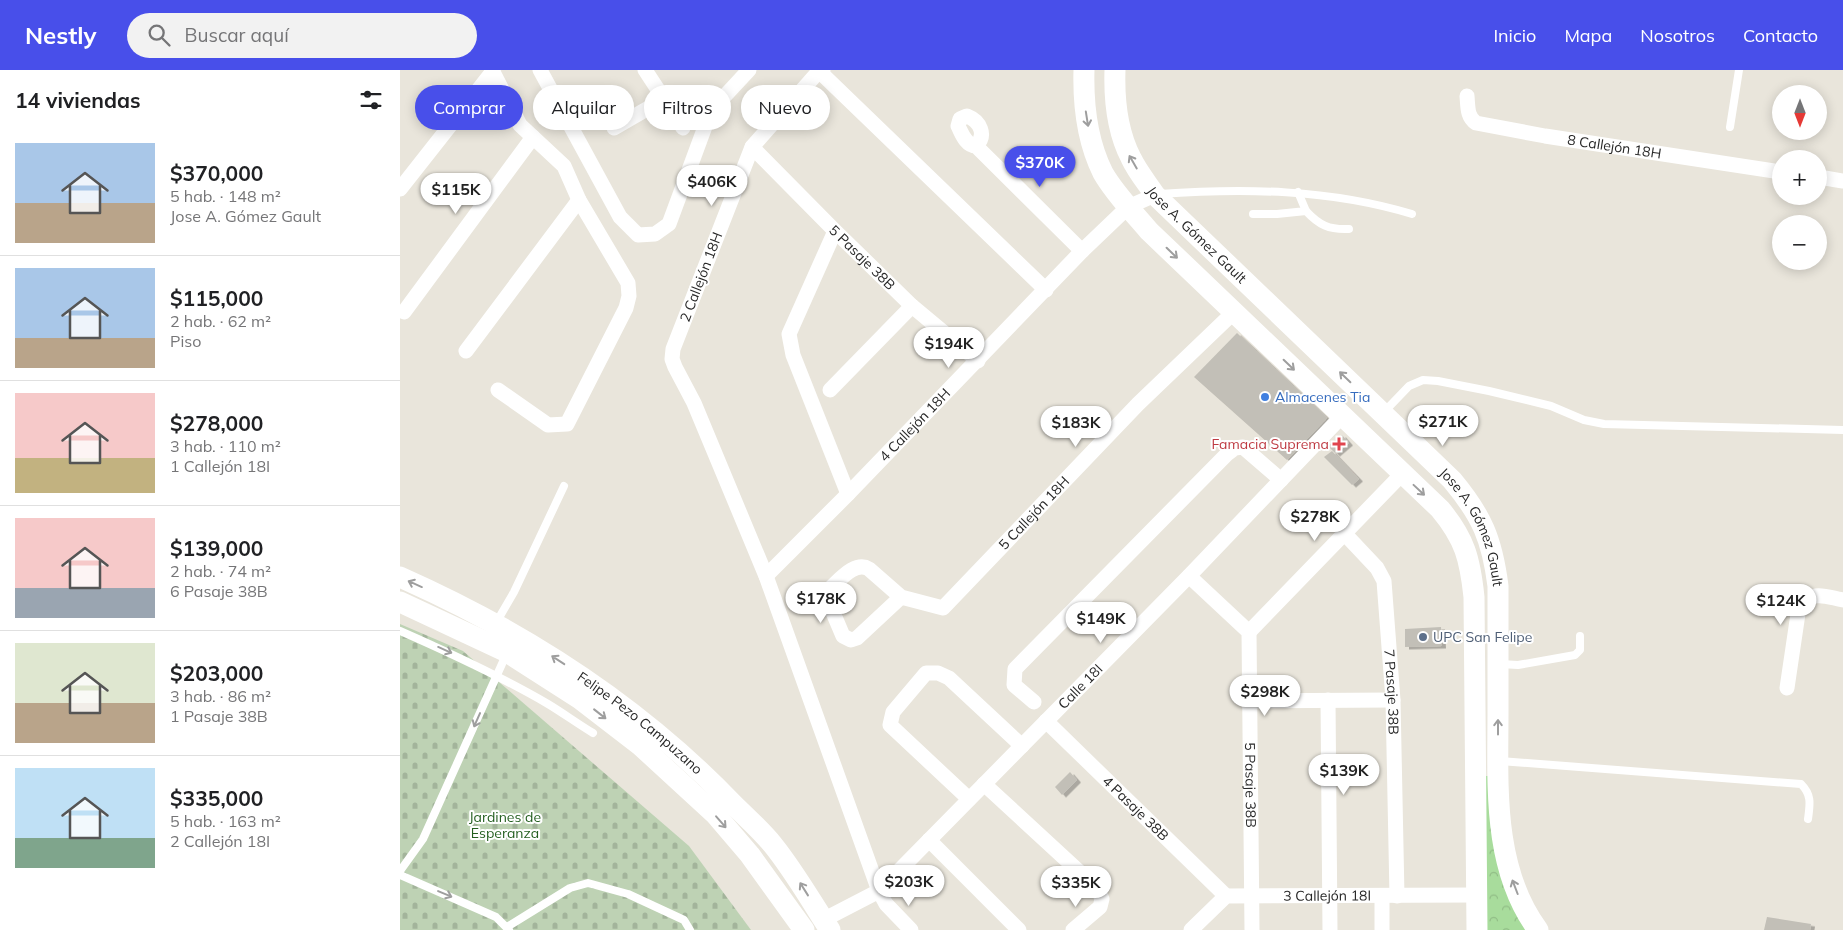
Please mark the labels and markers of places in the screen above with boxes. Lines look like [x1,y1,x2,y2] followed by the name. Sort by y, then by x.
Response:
[1005,146,1075,188] pin: $370K
[677,164,747,207] pin: $406K
[421,172,491,215] pin: $115K
[914,326,984,369] pin: $194K
[1275,388,1370,406] place label: Almacenes Tia
[1259,391,1271,403] marker: Almacenes Tia
[1408,404,1478,447] pin: $271K
[1041,406,1111,448] pin: $183K
[1212,435,1329,453] place label: Famacia Suprema
[1333,438,1345,450] marker: Famacia Suprema
[1280,500,1350,542] pin: $278K
[786,582,856,624] pin: $178K
[1746,584,1816,626] pin: $124K
[1066,602,1136,644] pin: $149K
[1433,628,1532,646] place label: UPC San Felipe
[1417,631,1429,643] marker: UPC San Felipe
[1230,674,1300,717] pin: $298K
[1309,754,1379,796] pin: $139K
[874,864,944,907] pin: $203K
[1041,866,1111,908] pin: $335K

